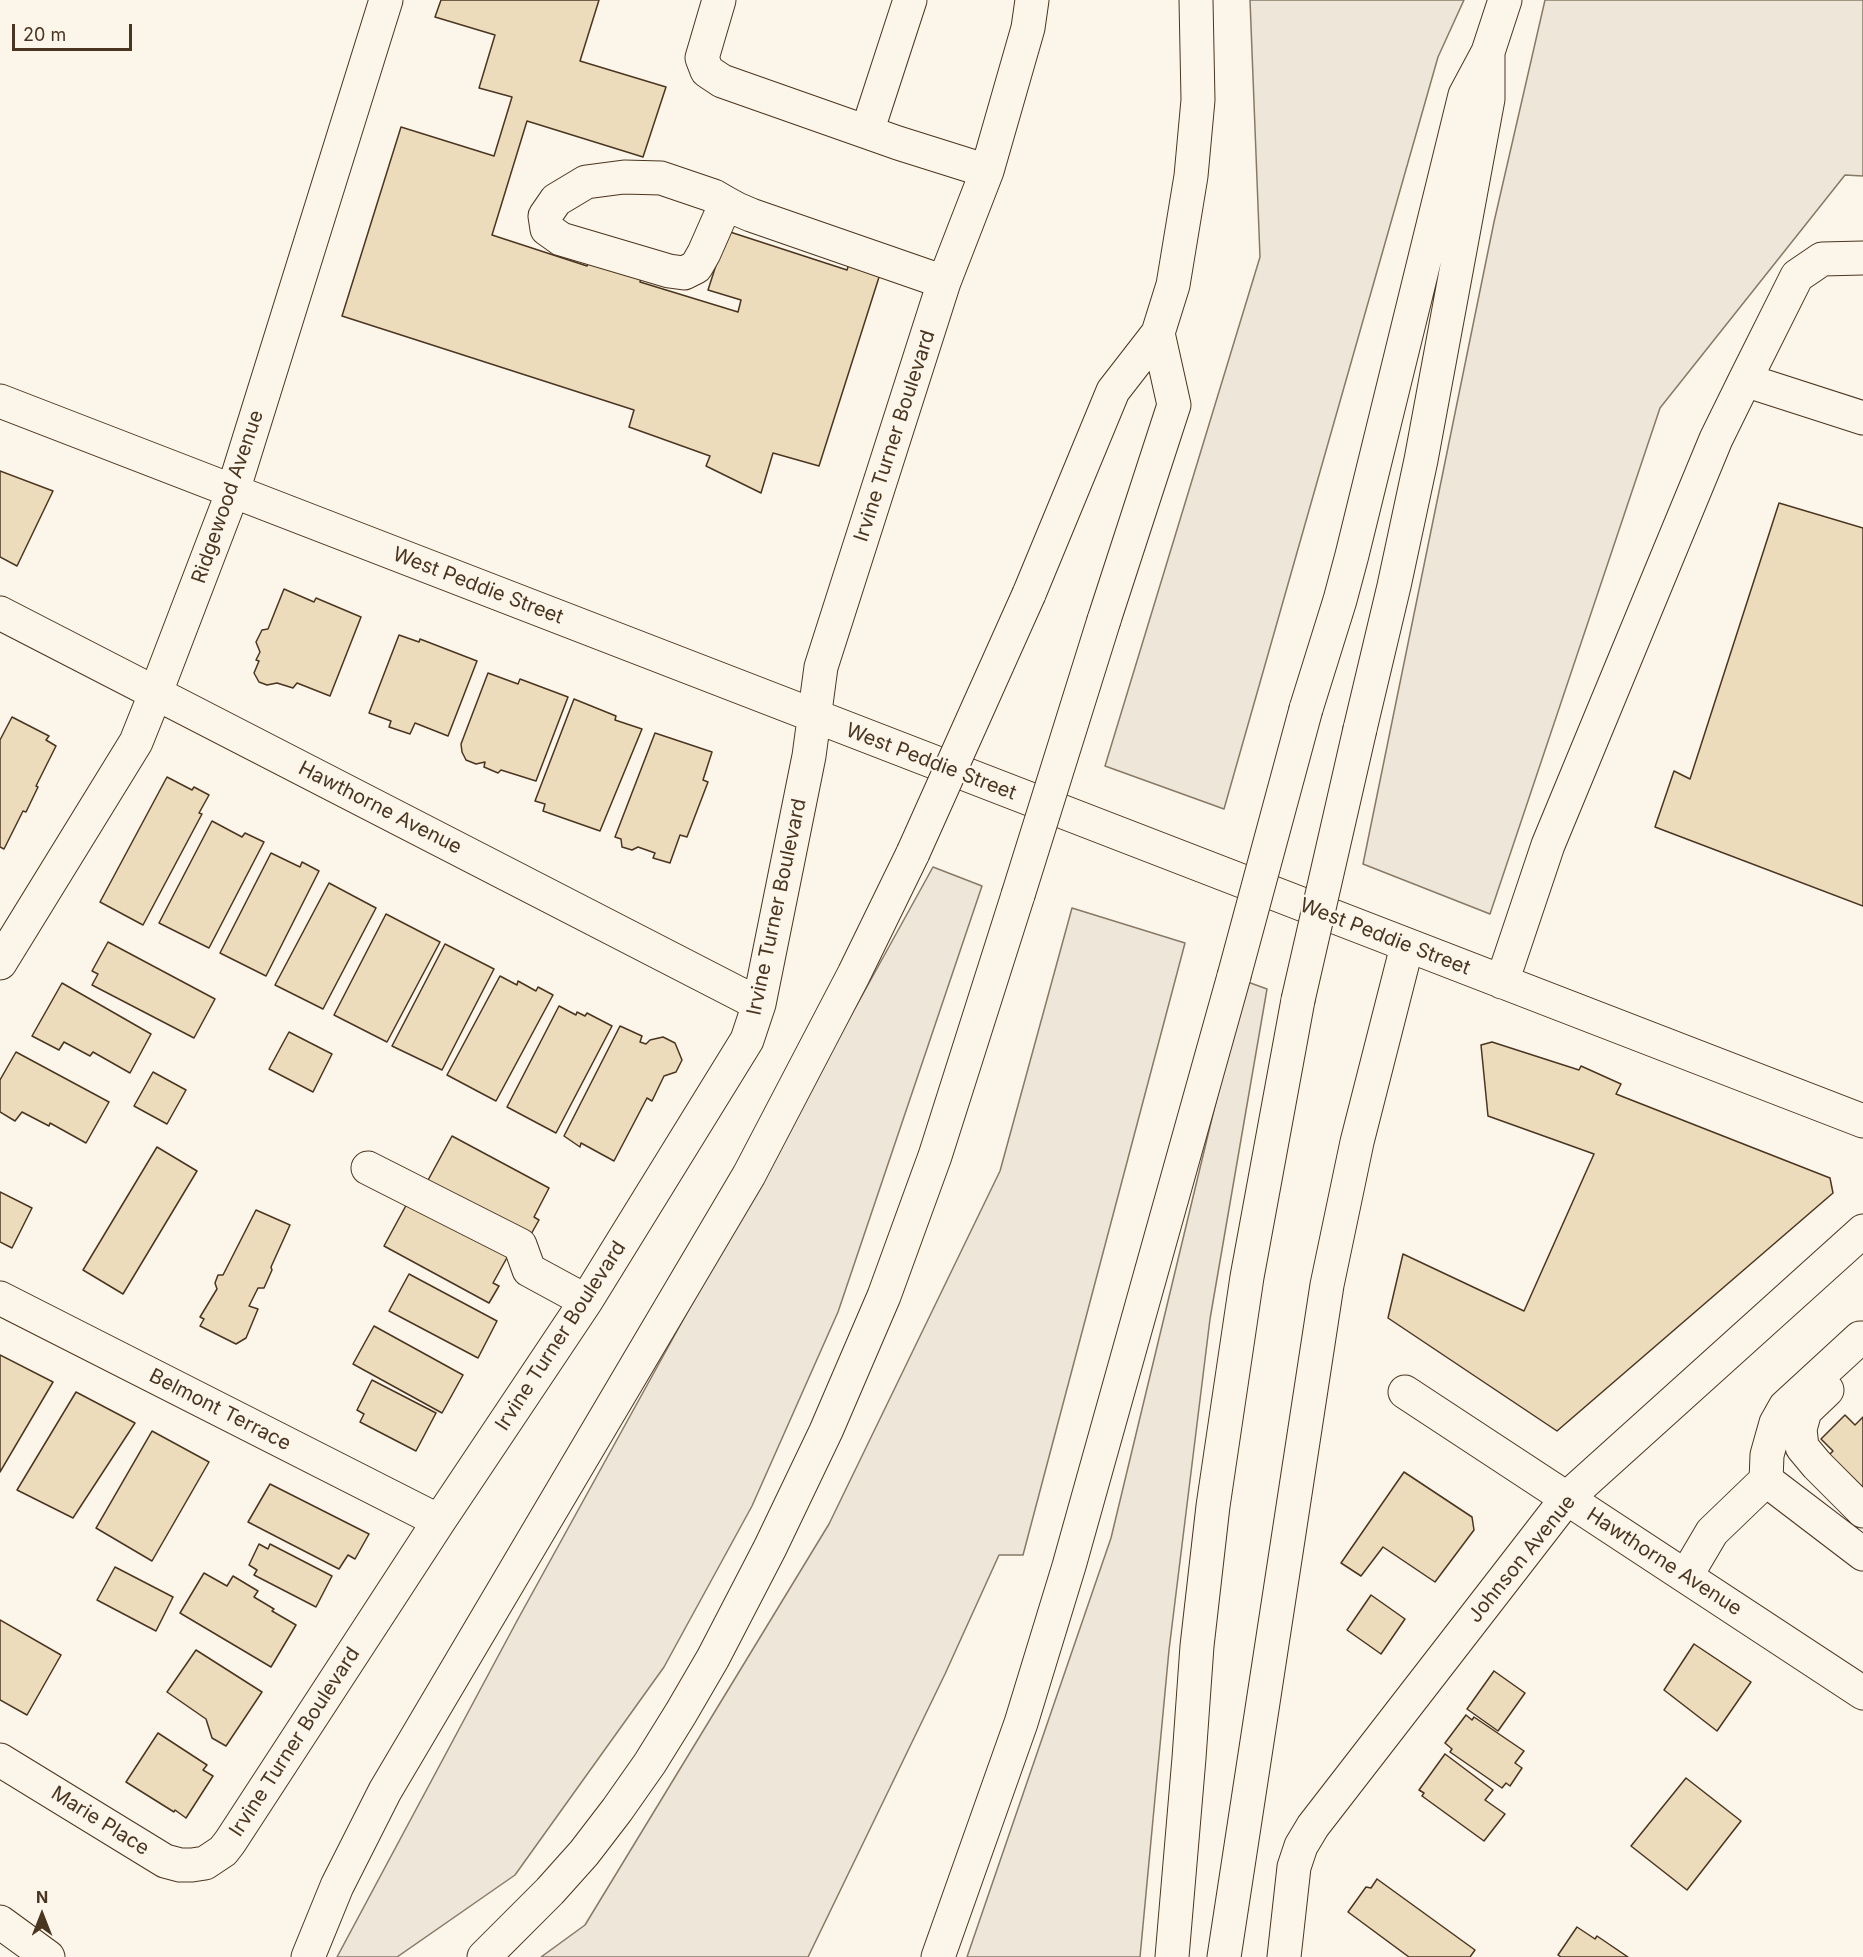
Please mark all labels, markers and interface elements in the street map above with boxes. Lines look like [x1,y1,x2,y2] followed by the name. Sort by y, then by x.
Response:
[15,12,135,50] scale bar
[23,24,66,45] text: 20 m
[849,327,941,545] street label: Irvine Turner Boulevard
[187,407,269,587] street label: Ridgewood Avenue
[389,542,567,630] street label: West Peddie Street
[842,718,1020,806] street label: West Peddie Street
[294,756,466,860] street label: Hawthorne Avenue
[742,796,812,1018] street label: Irvine Turner Boulevard
[1296,893,1474,981] street label: West Peddie Street
[491,1237,631,1435] street label: Irvine Turner Boulevard
[145,1364,295,1456] street label: Belmont Terrace
[1463,1490,1581,1628] street label: Johnson Avenue
[1582,1503,1746,1621] street label: Hawthorne Avenue
[225,1643,365,1841] street label: Irvine Turner Boulevard
[46,1781,154,1861] street label: Marie Place
[12,1885,72,1945] north arrow
[36,1887,48,1907] text: N

